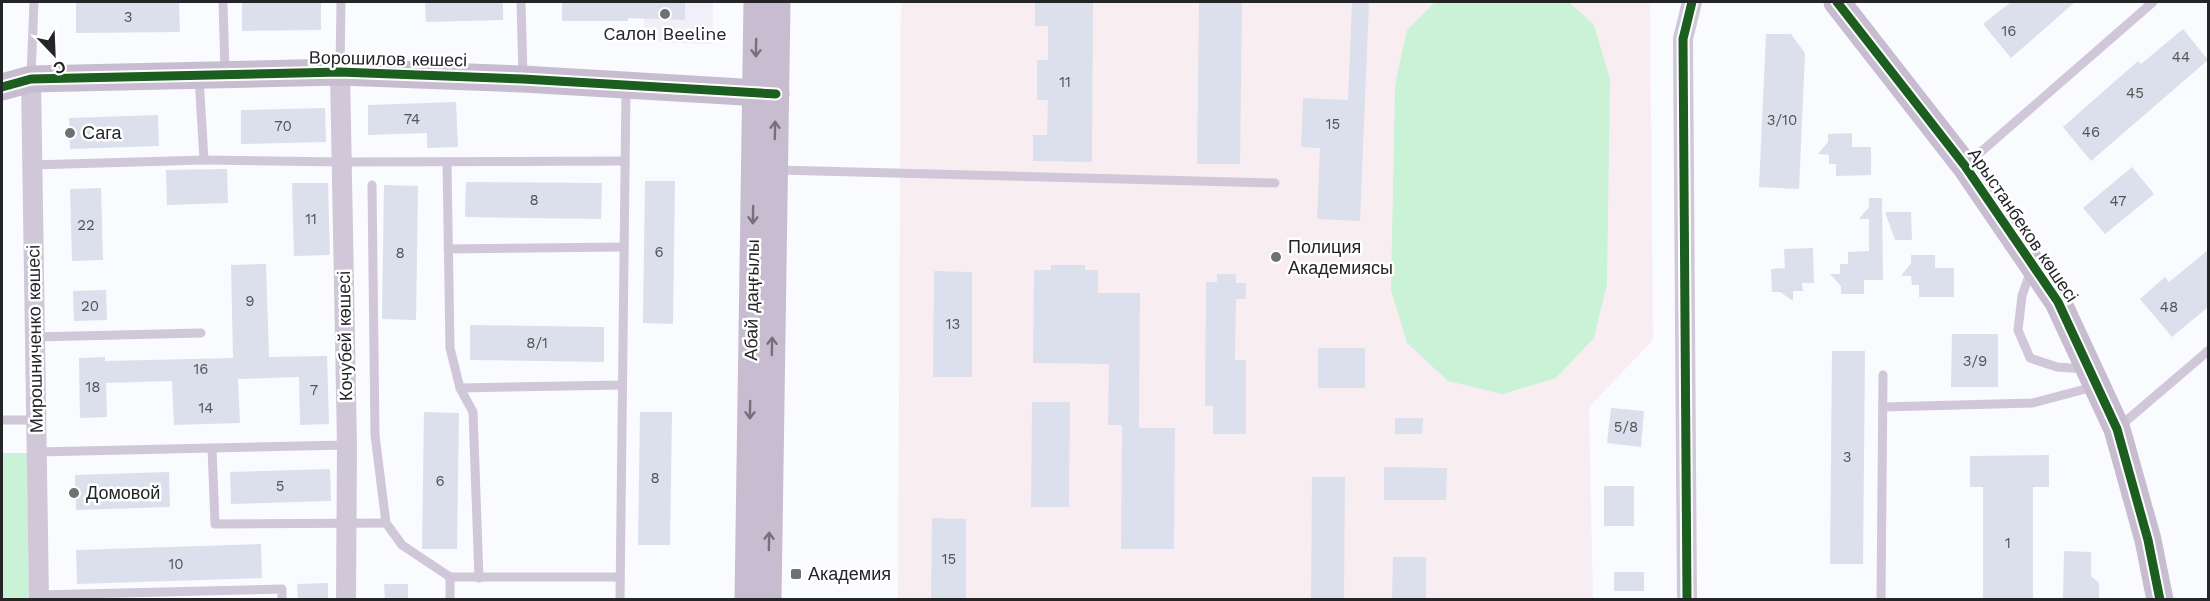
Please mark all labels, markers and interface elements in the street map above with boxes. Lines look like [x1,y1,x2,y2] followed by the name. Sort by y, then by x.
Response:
[658,7,672,21] marker: Cалон Beeline
[124,8,132,26] house number: 3
[2002,22,2016,40] house number: 16
[603,23,727,44] place label: Cалон Beeline
[24,24,84,84] north arrow
[750,37,762,57] one-way arrow
[309,47,467,70] street label: Ворошилов көшесі
[2172,48,2190,66] house number: 44
[50,56,69,79] text: С
[1059,73,1071,91] house number: 11
[2126,84,2144,102] house number: 45
[404,110,420,128] house number: 74
[1767,111,1797,129] house number: 3/10
[1326,115,1340,133] house number: 15
[274,117,292,135] house number: 70
[769,121,781,141] one-way arrow
[82,122,122,143] place label: Сага
[2082,123,2100,141] house number: 46
[63,126,77,140] marker: Сага
[1964,144,2083,306] street label: Арыстанбеков көшесі
[529,191,539,209] house number: 8
[2110,192,2126,210] house number: 47
[748,205,759,224] one-way arrow
[305,210,317,228] house number: 11
[77,216,95,234] house number: 22
[1288,236,1393,278] place label: Полиция Академиясы
[740,239,763,361] street label: Абай даңғылы
[654,243,664,261] house number: 6
[395,244,405,262] house number: 8
[22,245,47,433] street label: Мирошниченко көшесі
[1269,250,1283,264] marker: Полиция Академиясы
[333,271,356,401] street label: Кочубей көшесі
[245,292,255,310] house number: 9
[81,297,99,315] house number: 20
[2160,298,2178,316] house number: 48
[946,315,960,333] house number: 13
[526,334,548,352] house number: 8/1
[766,337,777,357] one-way arrow
[1963,352,1987,370] house number: 3/9
[194,360,208,378] house number: 16
[85,378,101,396] house number: 18
[310,381,318,399] house number: 7
[198,399,214,417] house number: 14
[745,399,756,419] one-way arrow
[1614,418,1638,436] house number: 5/8
[1843,448,1851,466] house number: 3
[650,469,660,487] house number: 8
[435,472,445,490] house number: 6
[276,477,284,495] house number: 5
[86,482,160,503] place label: Домовой
[67,486,81,500] marker: Домовой
[763,532,775,552] one-way arrow
[2005,534,2011,552] house number: 1
[942,550,956,568] house number: 15
[168,555,184,573] house number: 10
[808,563,891,584] place label: Академия
[789,567,803,581] marker: Академия

